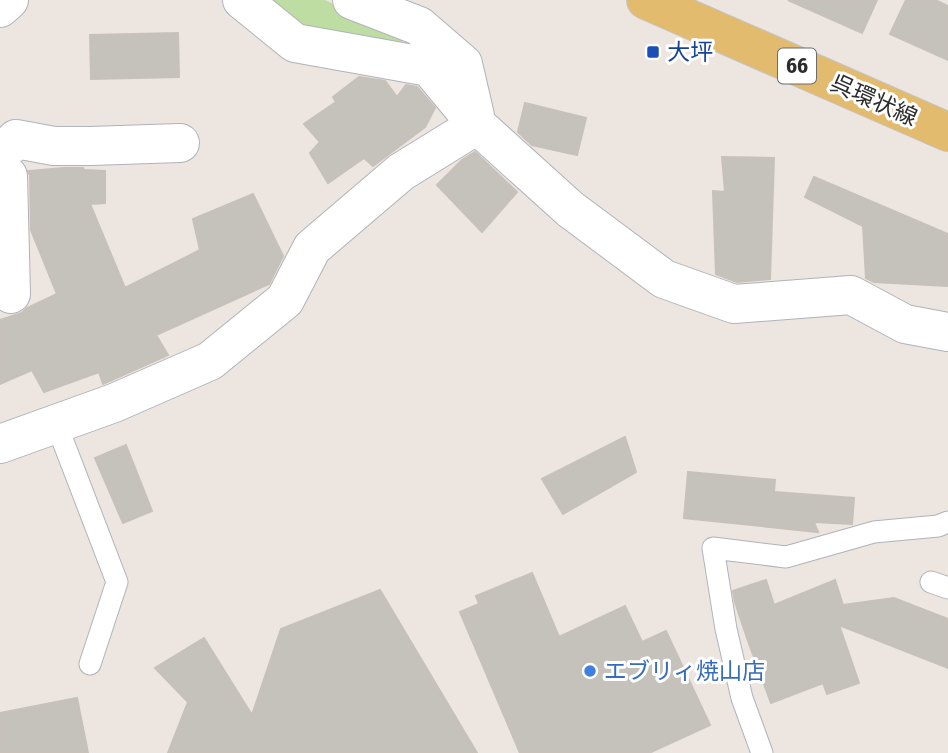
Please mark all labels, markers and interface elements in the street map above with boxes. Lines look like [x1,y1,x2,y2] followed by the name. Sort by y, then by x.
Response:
[667,38,713,66] place label: 大坪
[645,44,661,60] marker: 大坪
[778,48,816,84] road number: 66
[826,69,922,131] street label: 呉環状線
[604,657,765,685] place label: エブリィ焼山店
[582,663,598,679] marker: エブリィ焼山店

